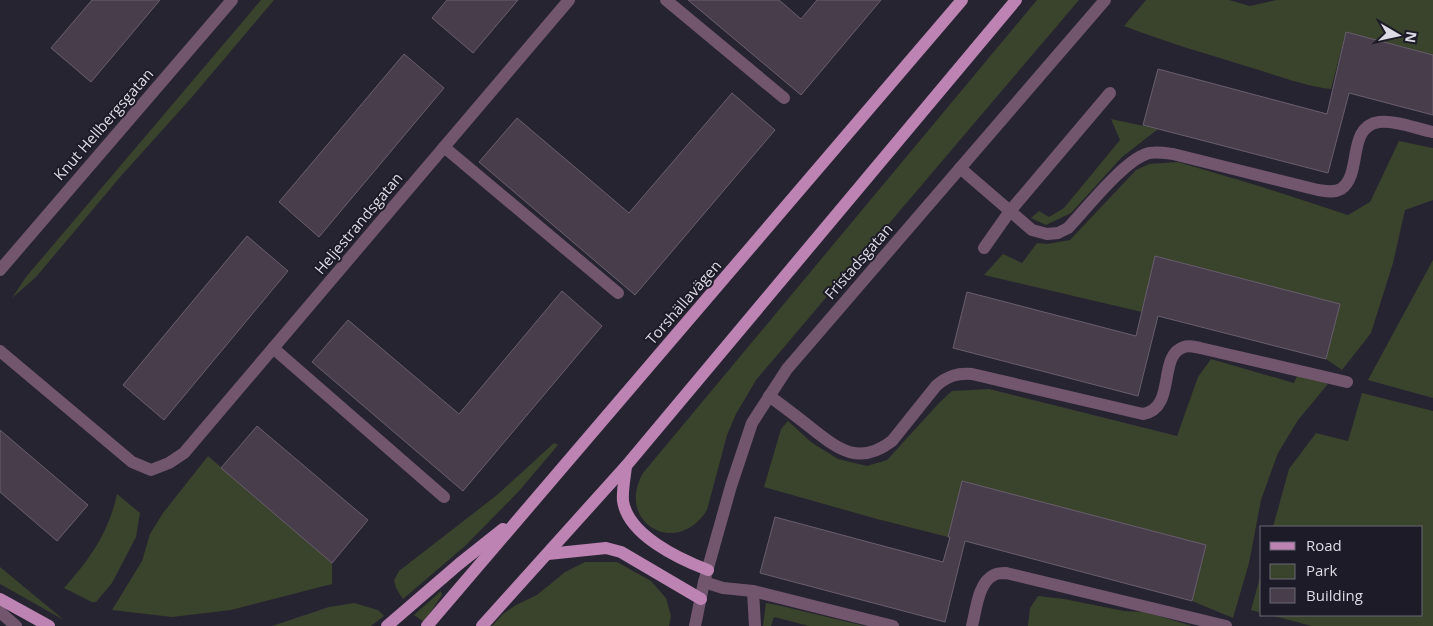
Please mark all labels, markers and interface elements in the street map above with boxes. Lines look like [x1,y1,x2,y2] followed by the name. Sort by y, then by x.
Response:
[1373,10,1423,60] north arrow
[1401,30,1422,44] text: N
[49,64,157,184] street label: Knut Hellbergsgatan
[309,168,407,278] street label: Heljestrandsgatan
[820,219,896,303] street label: Fristadsgatan
[641,256,725,348] street label: Torshällavägen
[1260,526,1423,616] legend
[1306,535,1342,555] text: Road
[1306,560,1337,580] text: Park
[1306,585,1363,605] text: Building

